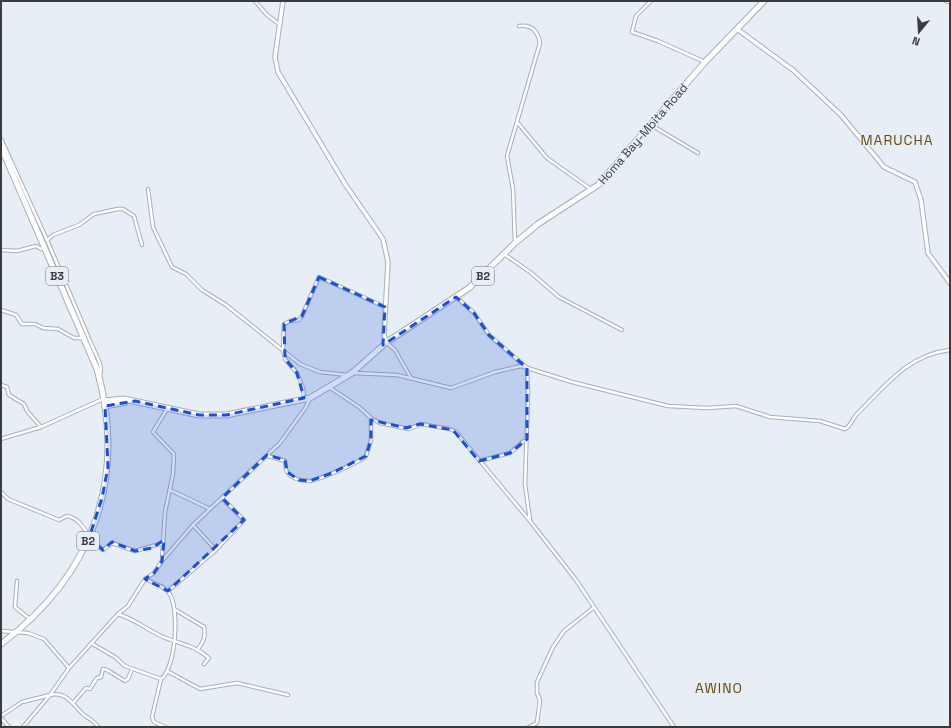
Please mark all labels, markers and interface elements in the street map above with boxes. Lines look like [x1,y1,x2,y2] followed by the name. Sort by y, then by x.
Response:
[899,12,939,52] north arrow
[910,34,922,49] text: N
[595,80,691,188] street label: Homa Bay-Mbita Road
[860,131,934,149] district label: MARUCHA
[46,267,68,285] road number: B3
[472,267,494,285] road number: B2
[77,532,99,550] road number: B2
[695,679,743,697] district label: AWINO

